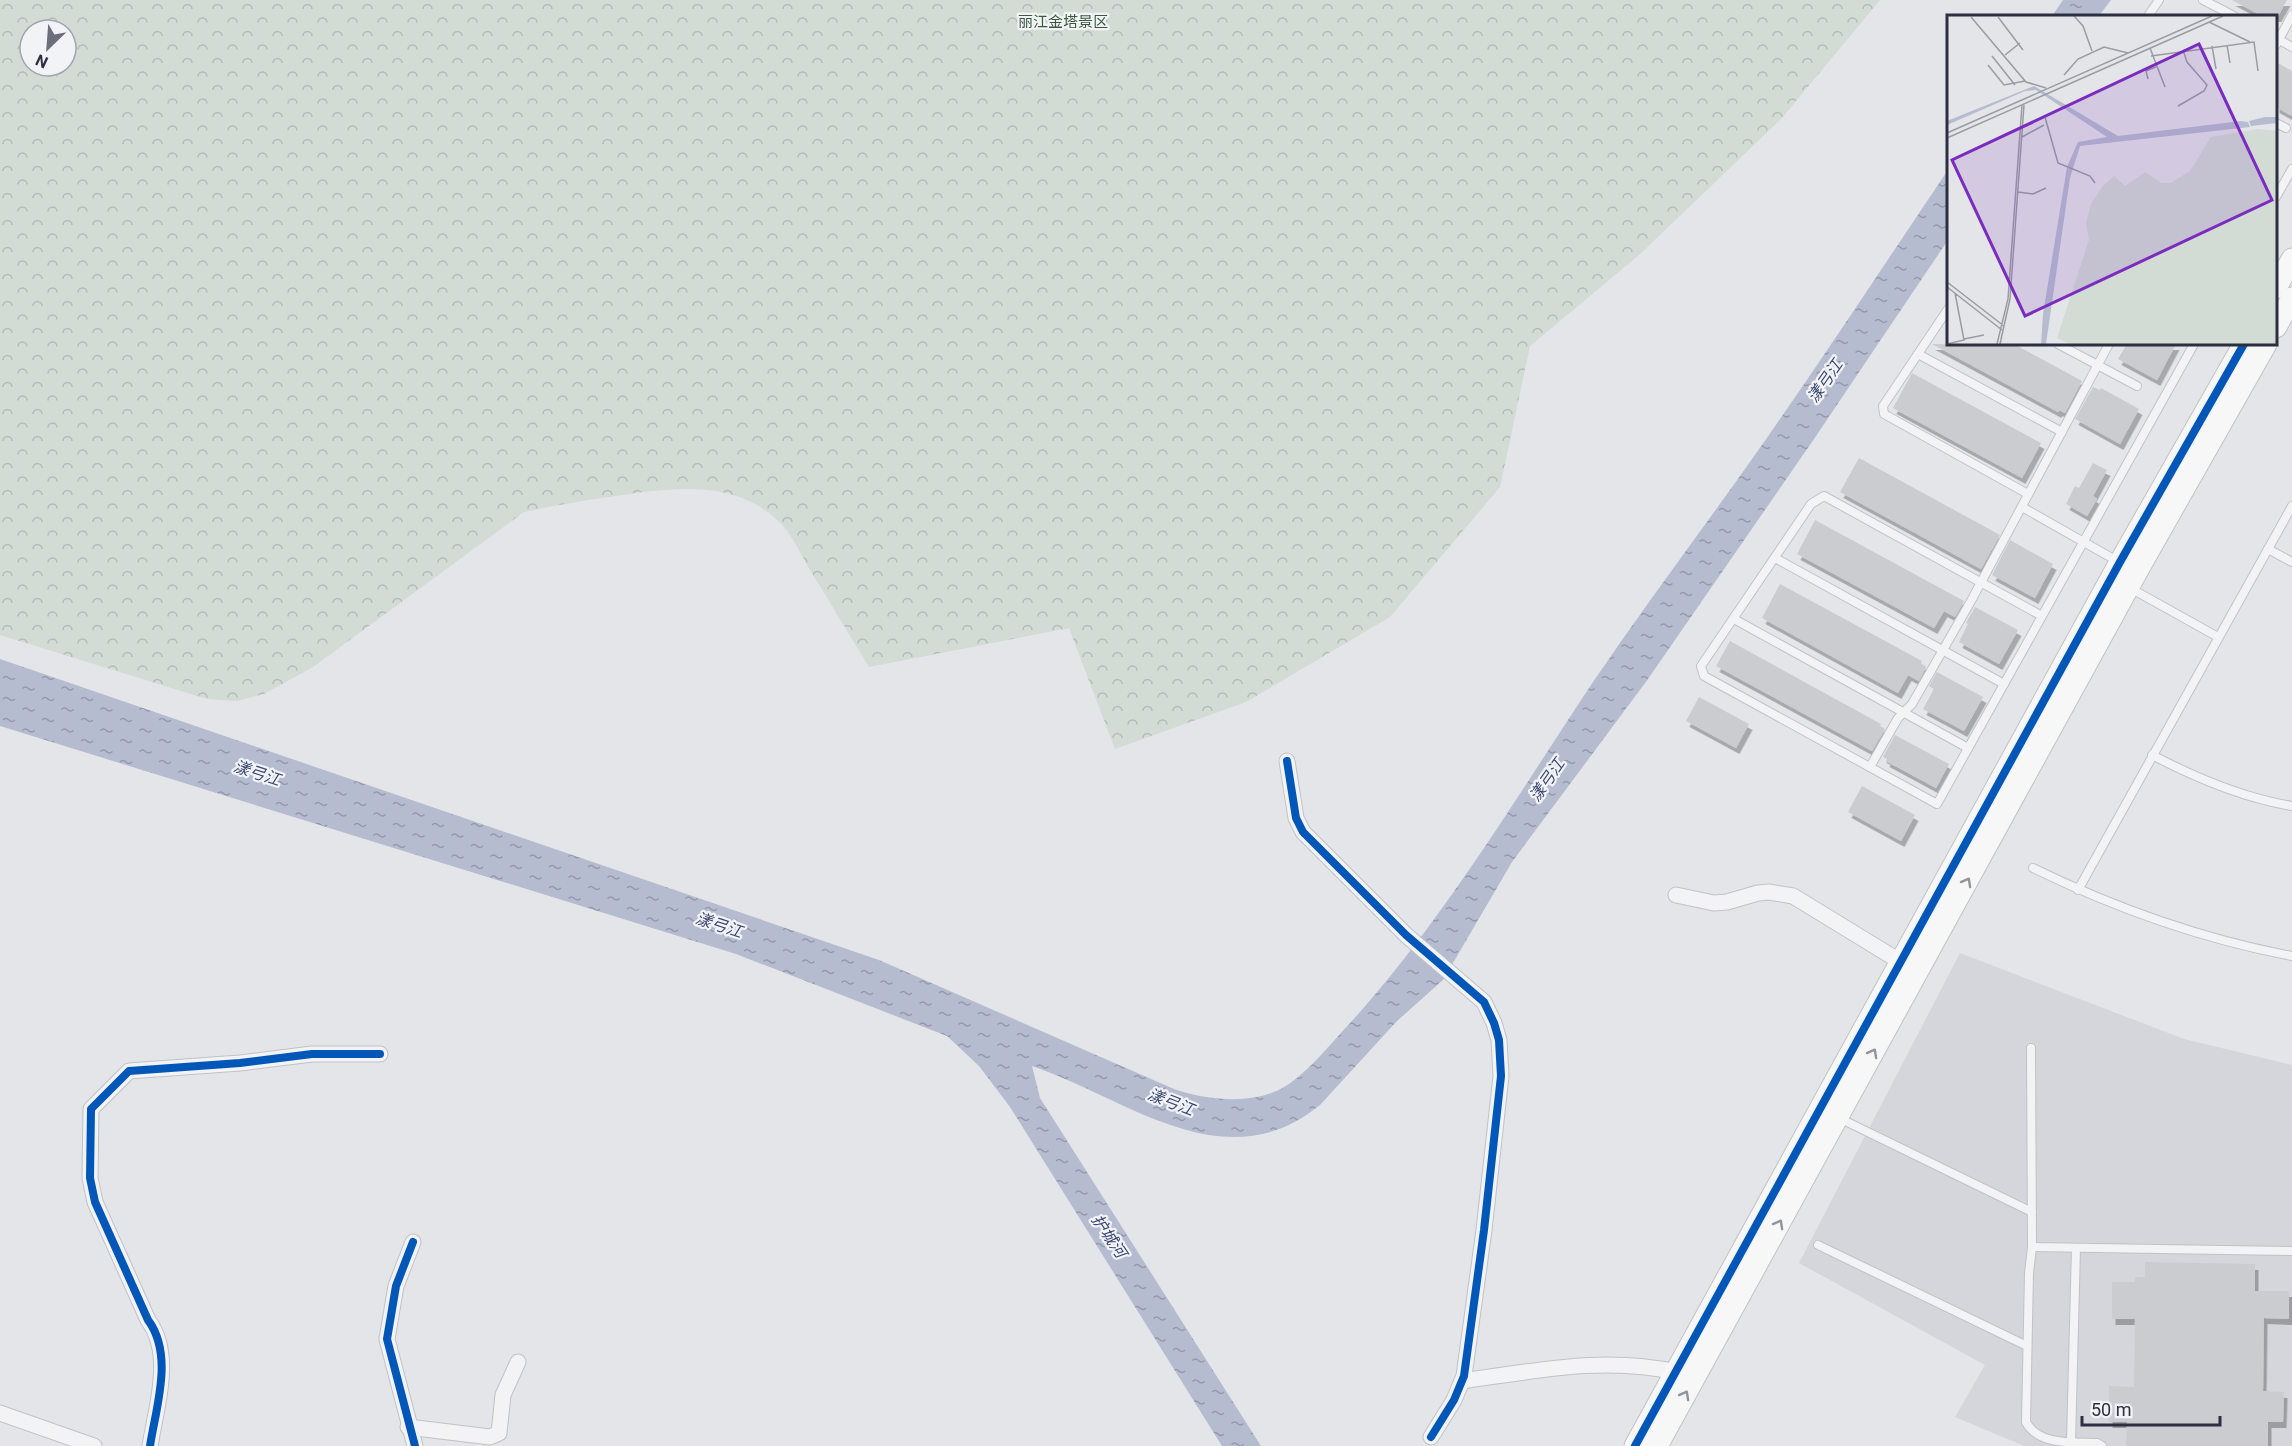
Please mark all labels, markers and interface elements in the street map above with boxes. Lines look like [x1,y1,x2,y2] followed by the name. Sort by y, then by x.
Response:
[1018,13,1108,31] park label: 丽江金塔景区
[1947,15,2277,345] inset map
[18,18,78,78] north arrow
[33,50,51,72] text: N
[1803,354,1848,406] water label: 漾弓江
[1525,753,1570,805] water label: 漾弓江
[231,757,285,790] water label: 漾弓江
[1960,878,1971,888] one-way arrow
[693,909,747,942] water label: 漾弓江
[1866,1049,1877,1059] one-way arrow
[1145,1085,1199,1120] water label: 漾弓江
[1088,1211,1132,1264] water label: 护城河
[1772,1220,1783,1230] one-way arrow
[2082,1389,2220,1427] scale bar
[1678,1391,1689,1401] one-way arrow
[2091,1399,2131,1420] text: 50 m

